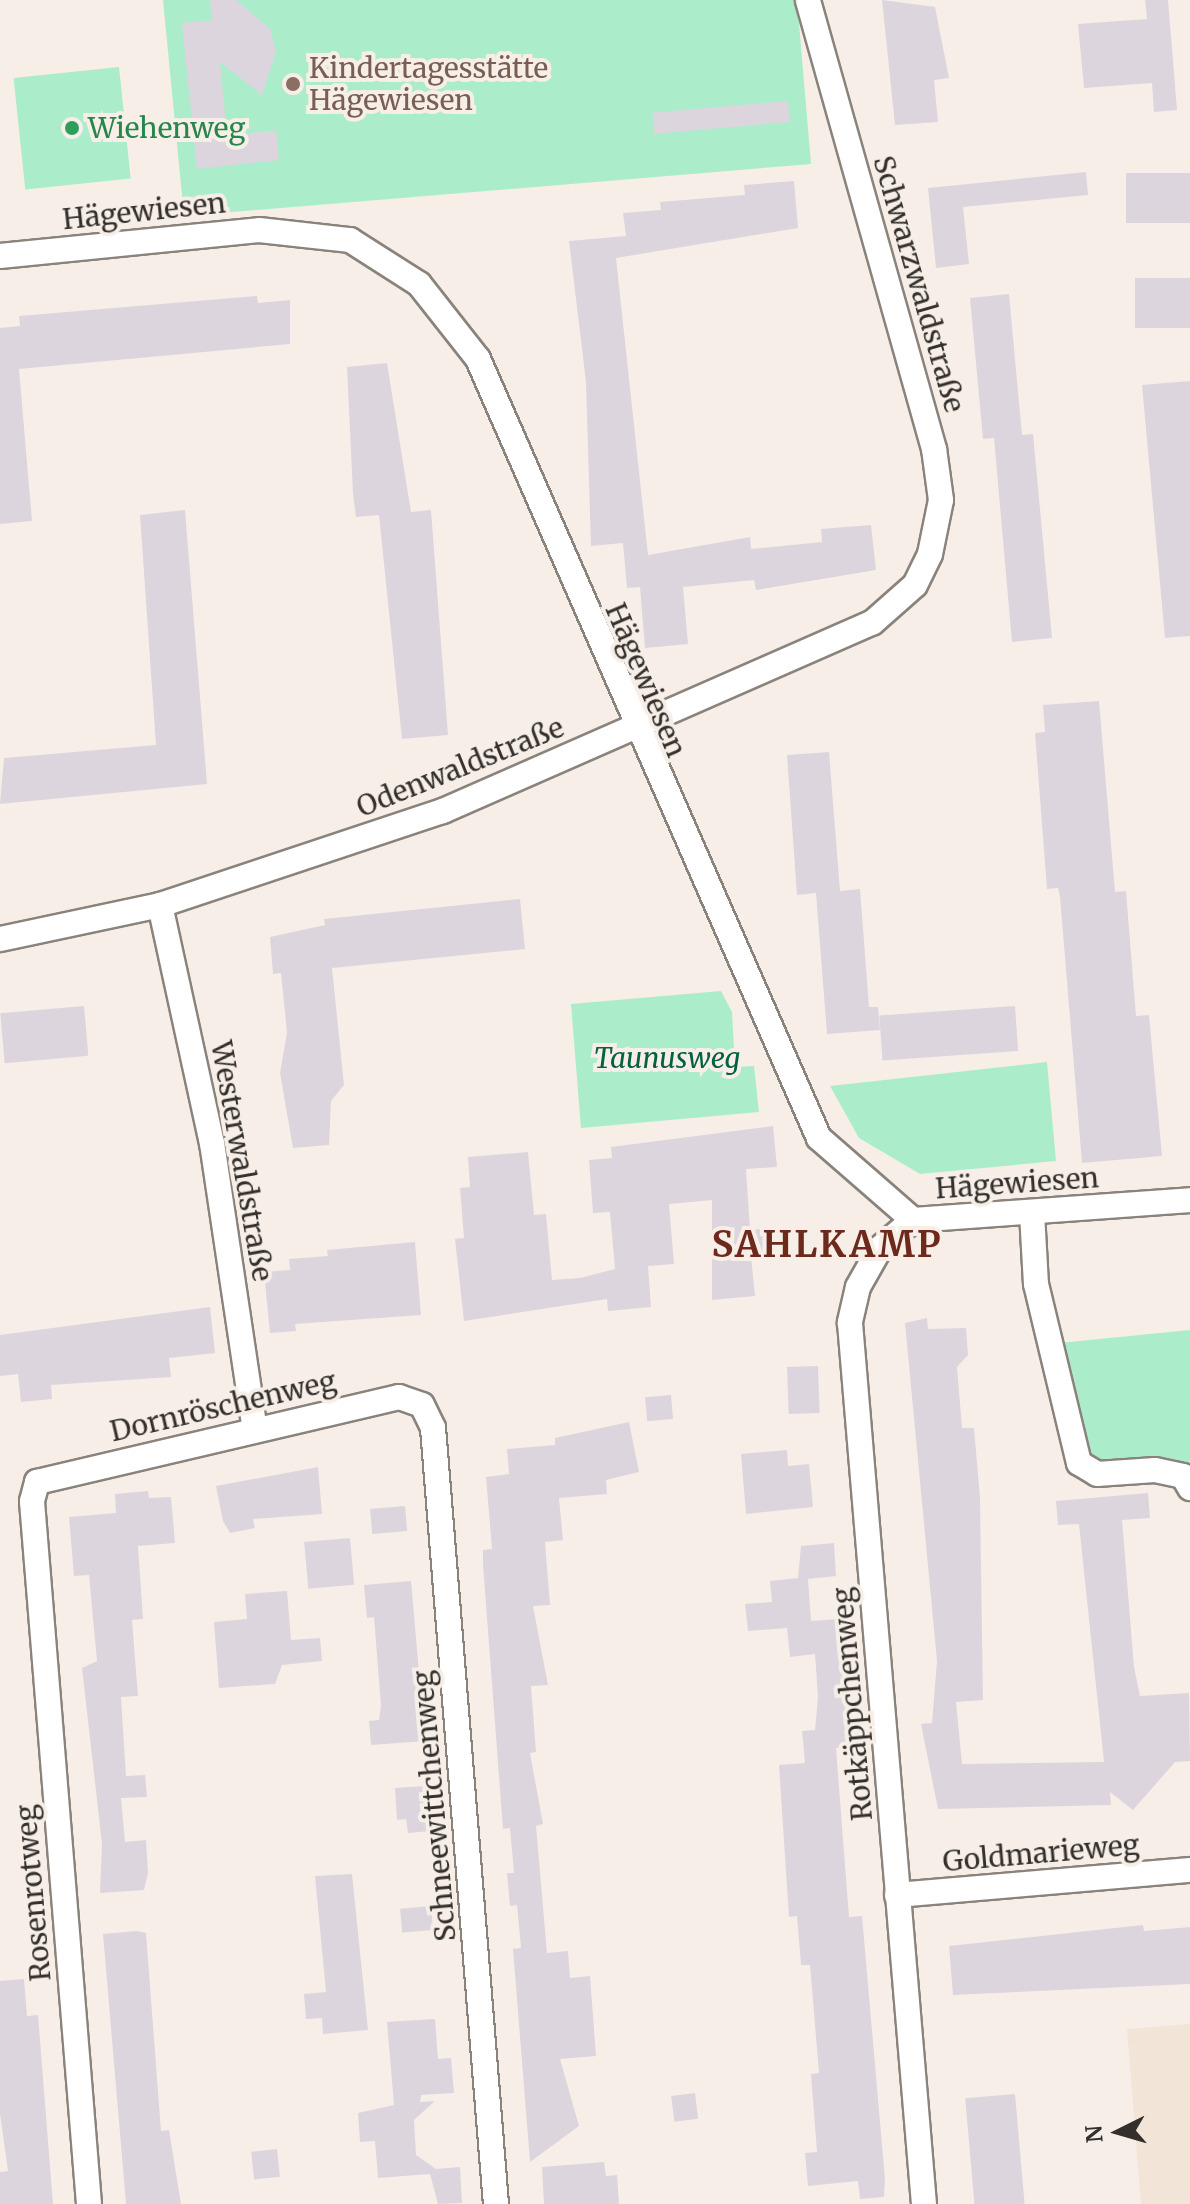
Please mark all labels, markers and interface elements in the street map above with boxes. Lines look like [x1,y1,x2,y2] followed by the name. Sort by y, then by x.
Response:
[309,51,548,117] place label: Kindertagesstätte Hägewiesen
[284,75,302,93] marker: Kindertagesstätte Hägewiesen
[88,111,245,145] place label: Wiehenweg
[63,119,81,137] marker: Wiehenweg
[866,152,972,416] street label: Schwarzwaldstraße
[61,186,227,236] street label: Hägewiesen
[599,598,693,762] street label: Hägewiesen
[352,710,568,824] street label: Odenwaldstraße
[204,1038,280,1284] street label: Westerwaldstraße
[594,1041,740,1075] park label: Taunusweg
[934,1161,1100,1205] street label: Hägewiesen
[711,1223,943,1267] district label: SAHLKAMP
[107,1364,339,1448] street label: Dornröschenweg
[825,1586,879,1822] street label: Rotkäppchenweg
[405,1669,463,1943] street label: Schneewittchenweg
[9,1803,57,1983] street label: Rosenrotweg
[941,1828,1141,1878] street label: Goldmarieweg
[1078,2092,1158,2172] north arrow
[1079,2124,1109,2144] text: N

